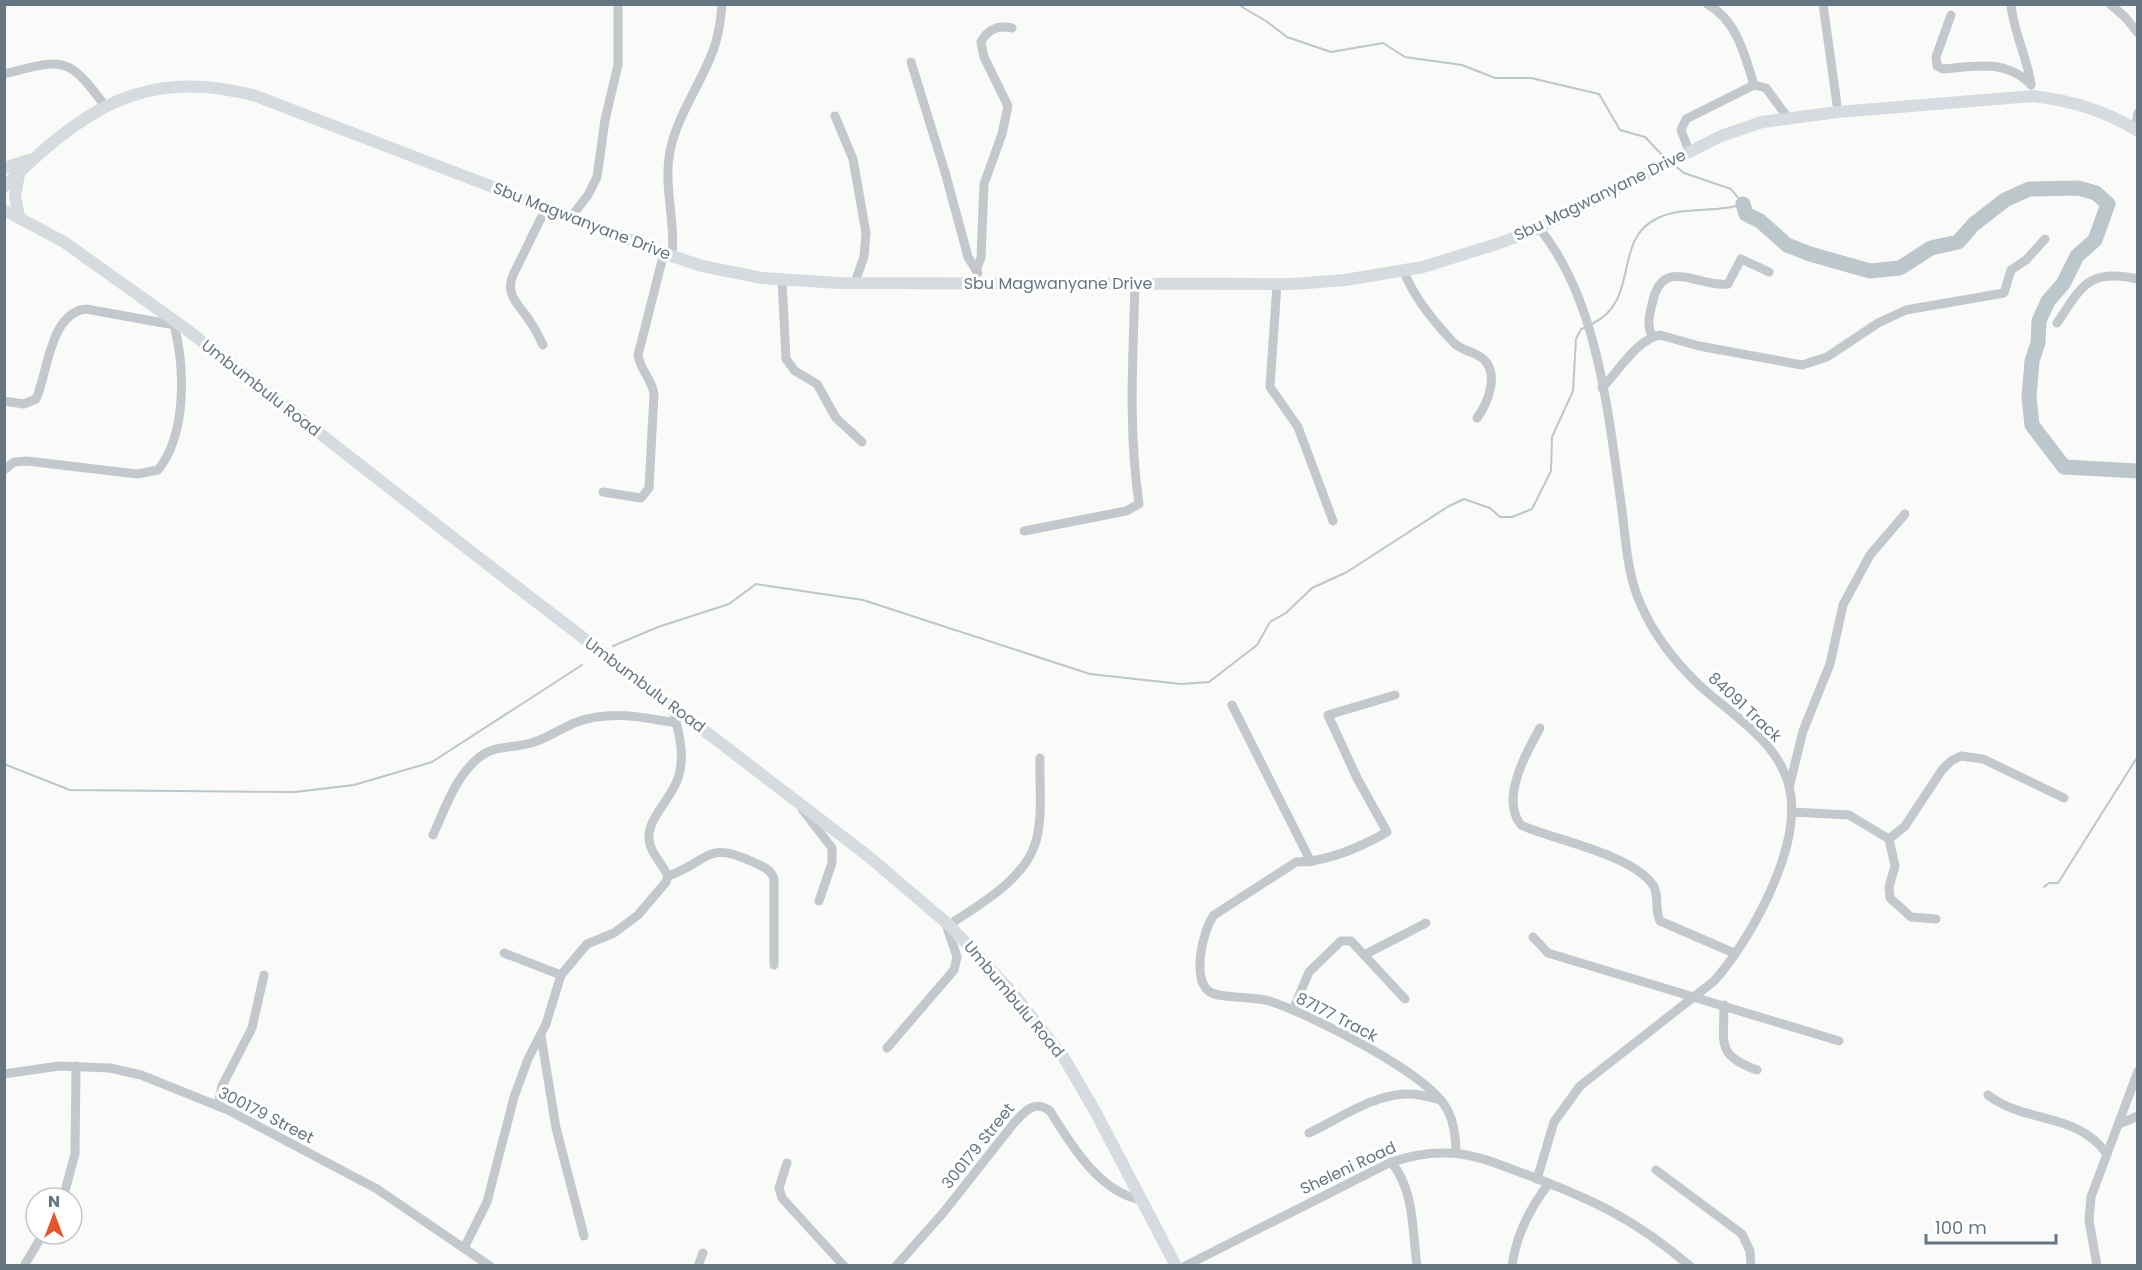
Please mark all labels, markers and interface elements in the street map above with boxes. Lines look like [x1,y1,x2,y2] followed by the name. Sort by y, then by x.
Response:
[1510,143,1690,247] street label: Sbu Magwanyane Drive
[490,176,674,266] street label: Sbu Magwanyane Drive
[964,272,1152,295] street label: Sbu Magwanyane Drive
[196,334,326,442] street label: Umbumbulu Road
[580,632,710,738] street label: Umbumbulu Road
[1703,667,1787,748] street label: 84091 Track
[958,936,1070,1062] street label: Umbumbulu Road
[1292,987,1383,1048] street label: 87177 Track
[214,1081,318,1149] street label: 300179 Street
[936,1098,1020,1194] street label: 300179 Street
[1296,1136,1400,1200] street label: Sheleni Road
[24,1186,84,1246] north arrow
[48,1190,60,1213] text: N
[1926,1207,2056,1245] scale bar
[1935,1215,1987,1240] text: 100 m

